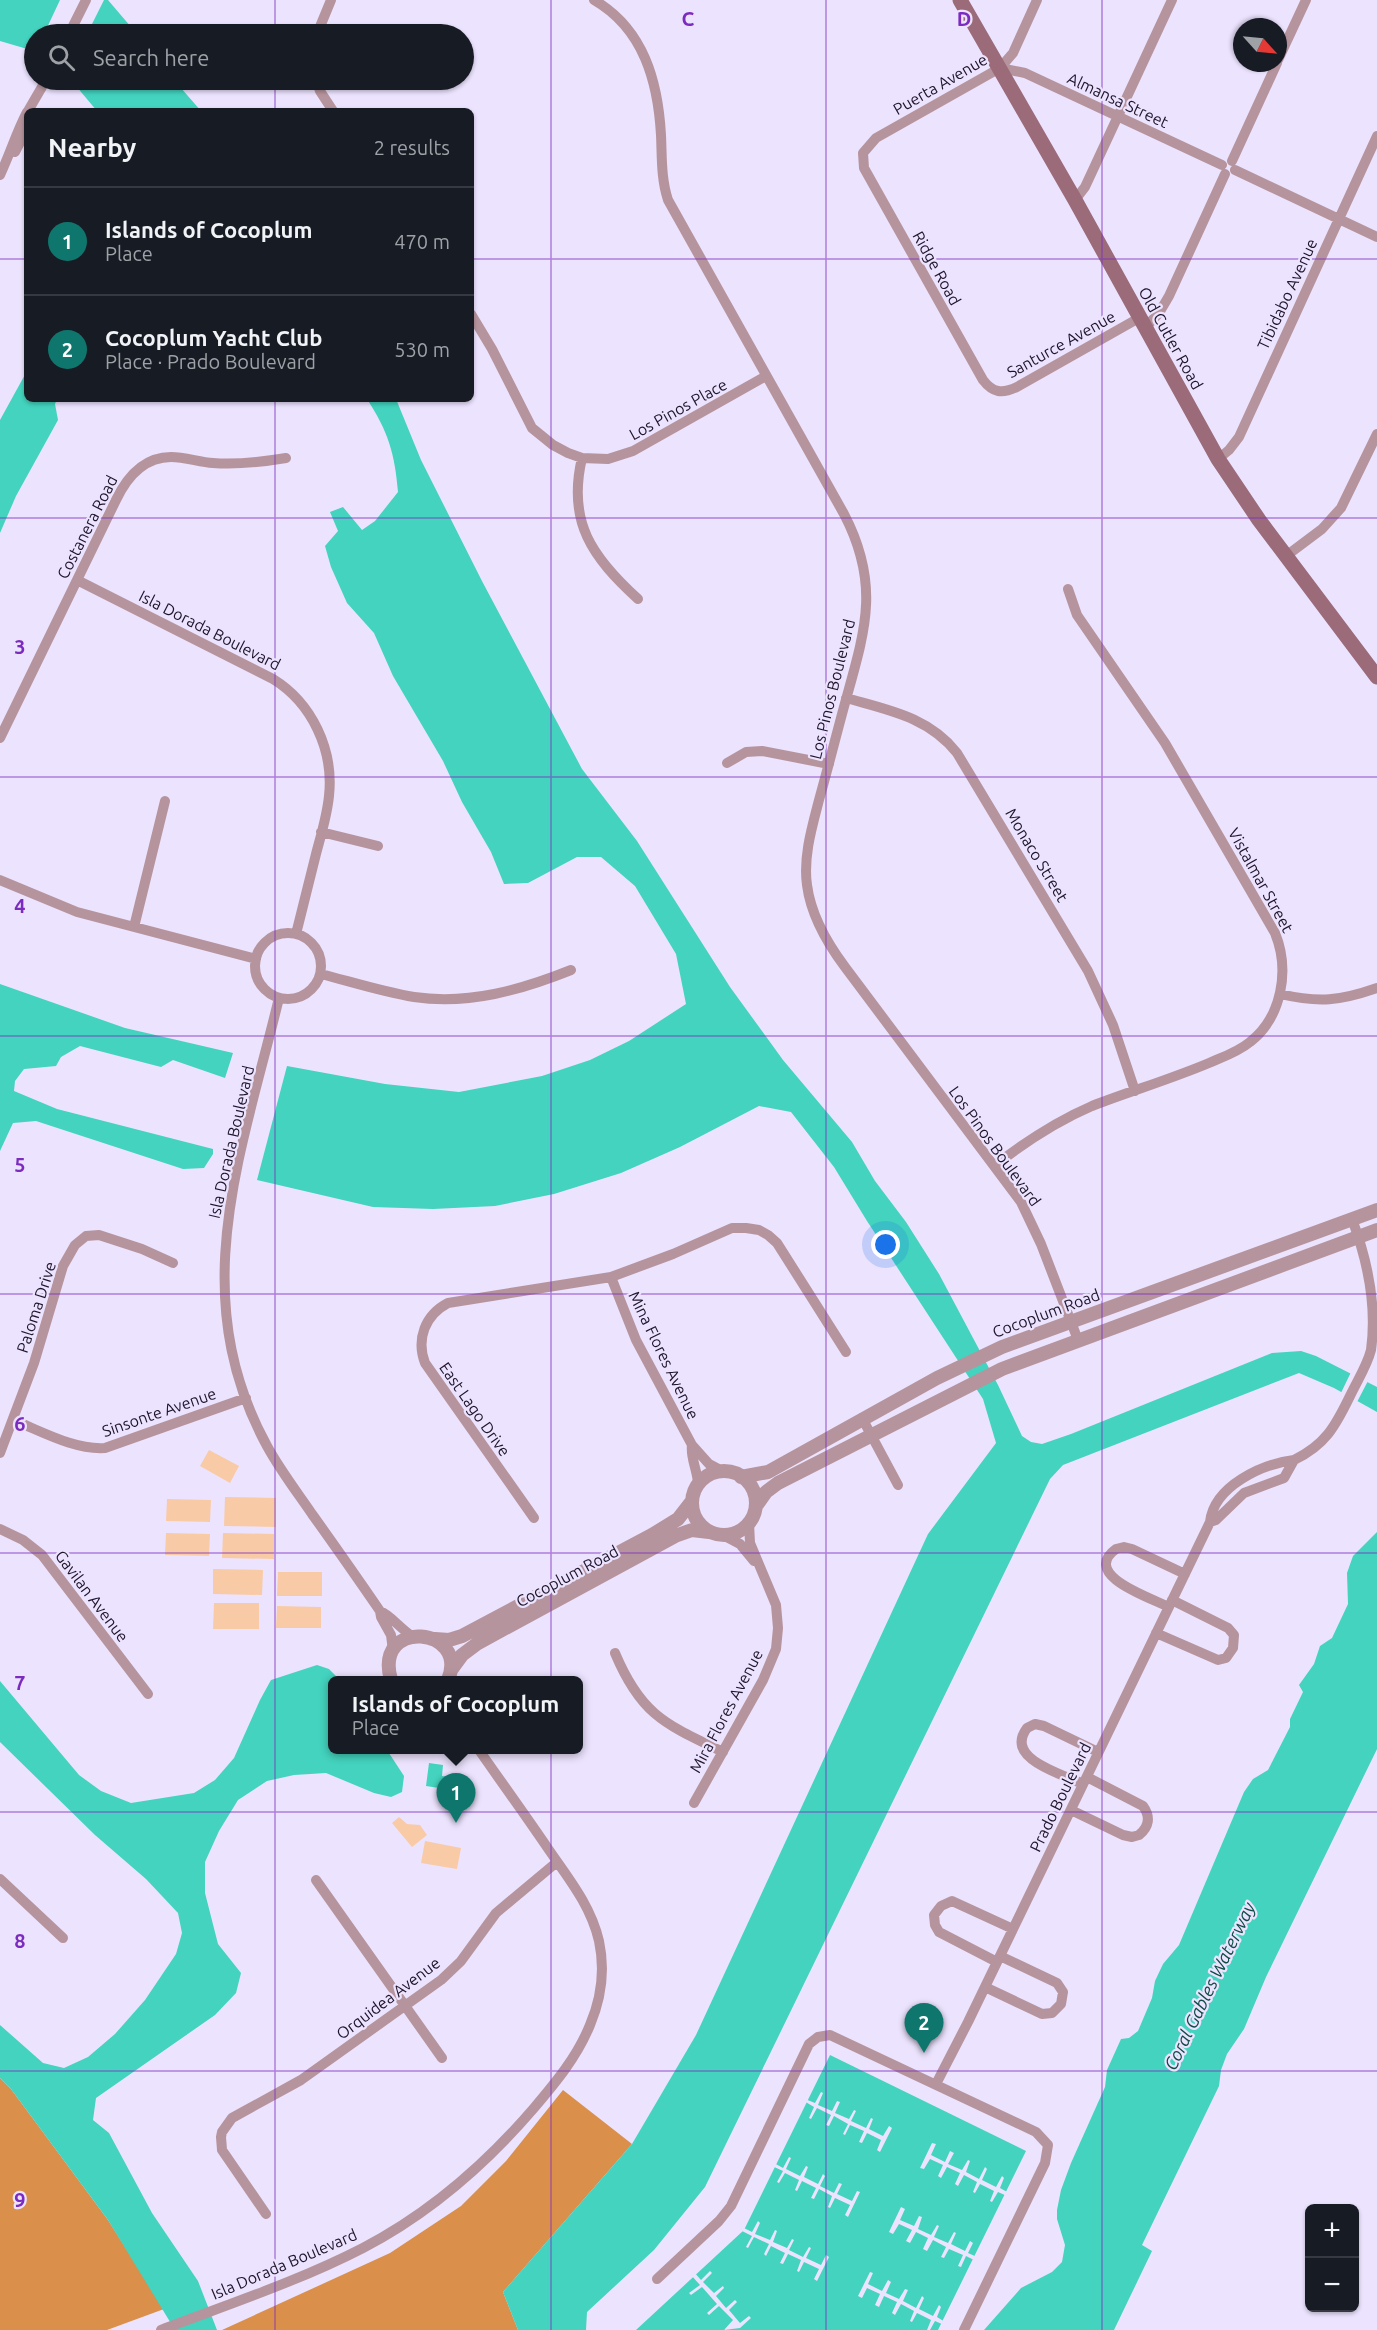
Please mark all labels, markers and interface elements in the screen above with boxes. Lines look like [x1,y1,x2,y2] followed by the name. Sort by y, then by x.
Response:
[682,7,695,30] text: C
[957,7,971,30] text: D
[1233,18,1287,72] north arrow
[24,24,474,90] search box
[45,41,78,74] icon: search
[93,45,209,70] text: Search here
[890,50,990,118] street label: Puerta Avenue
[1065,69,1172,132] street label: Almansa Street
[48,133,136,162] text: Nearby
[374,136,450,159] text: 2 results
[105,217,312,242] text: Islands of Cocoplum
[909,228,965,308] street label: Ridge Road
[62,230,73,253] text: 1
[394,230,450,253] text: 470 m
[1253,236,1321,352] street label: Tibidabo Avenue
[105,242,153,265] text: Place
[1135,284,1207,392] street label: Old Cutler Road
[1004,307,1118,381] street label: Santurce Avenue
[105,325,322,350] text: Cocoplum Yacht Club
[62,338,73,361] text: 2
[394,338,450,361] text: 530 m
[105,350,316,373] text: Place · Prado Boulevard
[626,375,730,443] street label: Los Pinos Place
[53,472,121,582] street label: Costanera Road
[136,586,284,674] street label: Isla Dorada Boulevard
[806,617,858,761] street label: Los Pinos Boulevard
[14,635,26,658] text: 3
[1002,805,1072,906] street label: Monaco Street
[1225,825,1297,936] street label: Vistalmar Street
[14,894,26,917] text: 4
[205,1064,257,1220] street label: Isla Dorada Boulevard
[945,1083,1045,1209] street label: Los Pinos Boulevard
[14,1153,26,1176] text: 5
[871,1230,900,1259] your location
[13,1259,59,1355] street label: Paloma Drive
[990,1285,1102,1341] street label: Cocoplum Road
[625,1288,703,1422] street label: Mina Flores Avenue
[436,1359,514,1459] street label: East Lago Drive
[100,1384,218,1440] street label: Sinsonte Avenue
[14,1412,26,1435] text: 6
[513,1542,621,1610] street label: Cocoplum Road
[52,1547,132,1645] street label: Gavilan Avenue
[686,1646,766,1776] street label: Mira Flores Avenue
[14,1671,26,1694] text: 7
[328,1676,583,1754] popup
[352,1691,559,1716] text: Islands of Cocoplum
[352,1716,400,1739] text: Place
[1026,1739,1094,1855] street label: Prado Boulevard
[436,1774,476,1823] pin: 1
[1160,1898,1259,2073] water label: Coral Gables Waterway
[14,1929,26,1952] text: 8
[333,1953,443,2043] street label: Orquidea Avenue
[904,2004,944,2053] pin: 2
[14,2188,26,2211] text: 9
[1305,2204,1359,2312] map controls
[1305,2204,1359,2258] button: +
[208,2225,360,2303] street label: Isla Dorada Boulevard
[1305,2258,1359,2312] button: −

